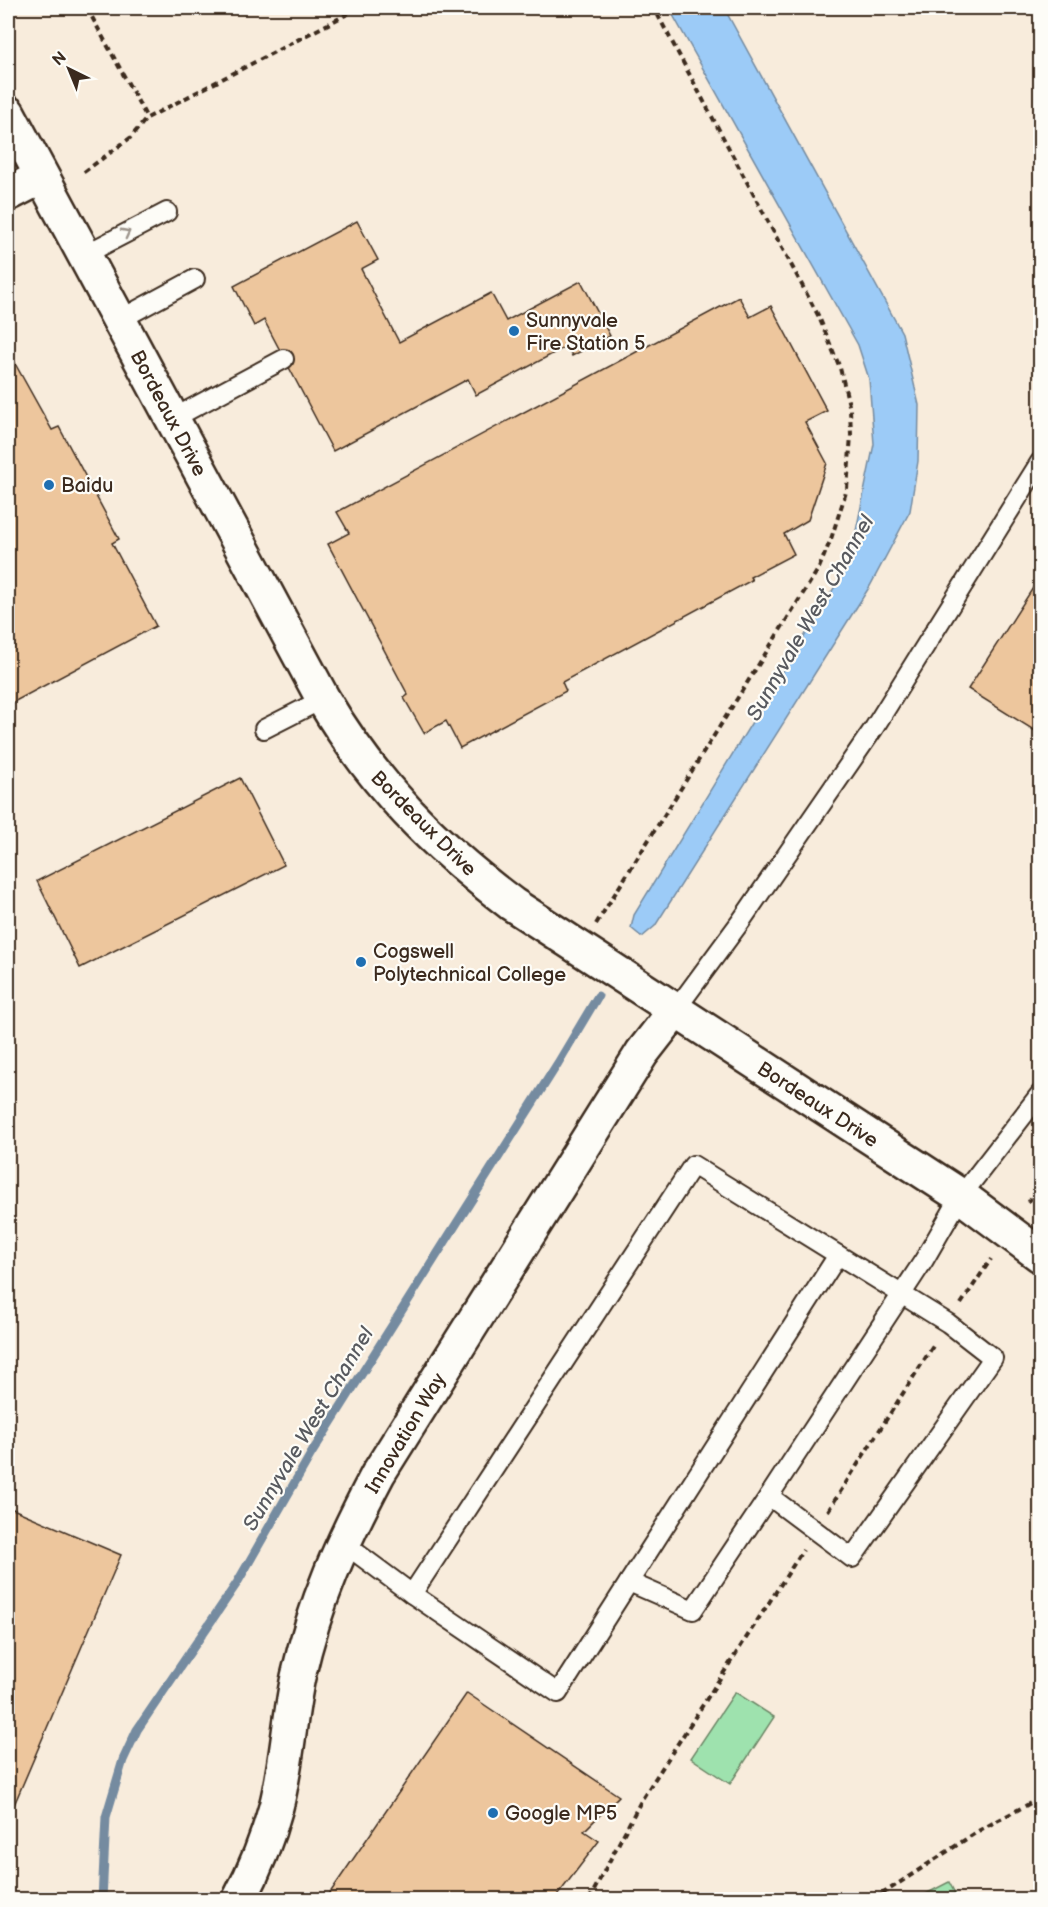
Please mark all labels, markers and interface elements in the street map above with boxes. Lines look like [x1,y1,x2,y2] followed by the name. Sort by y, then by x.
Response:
[39,39,99,99] north arrow
[49,48,71,70] text: N
[119,229,130,241] one-way arrow
[526,309,646,356] place label: Sunnyvale Fire Station 5
[507,324,521,338] marker: Sunnyvale Fire Station 5
[125,346,212,481] street label: Bordeaux Drive
[61,474,113,498] place label: Baidu
[42,478,56,492] marker: Baidu
[741,510,880,726] water label: Sunnyvale West Channel
[366,766,481,882] street label: Bordeaux Drive
[373,940,566,987] place label: Cogswell Polytechnical College
[354,955,368,969] marker: Cogswell Polytechnical College
[752,1057,883,1153] street label: Bordeaux Drive
[238,1322,380,1536] water label: Sunnyvale West Channel
[360,1369,451,1498] street label: Innovation Way
[505,1802,617,1826] place label: Google MP5
[486,1806,500,1820] marker: Google MP5

